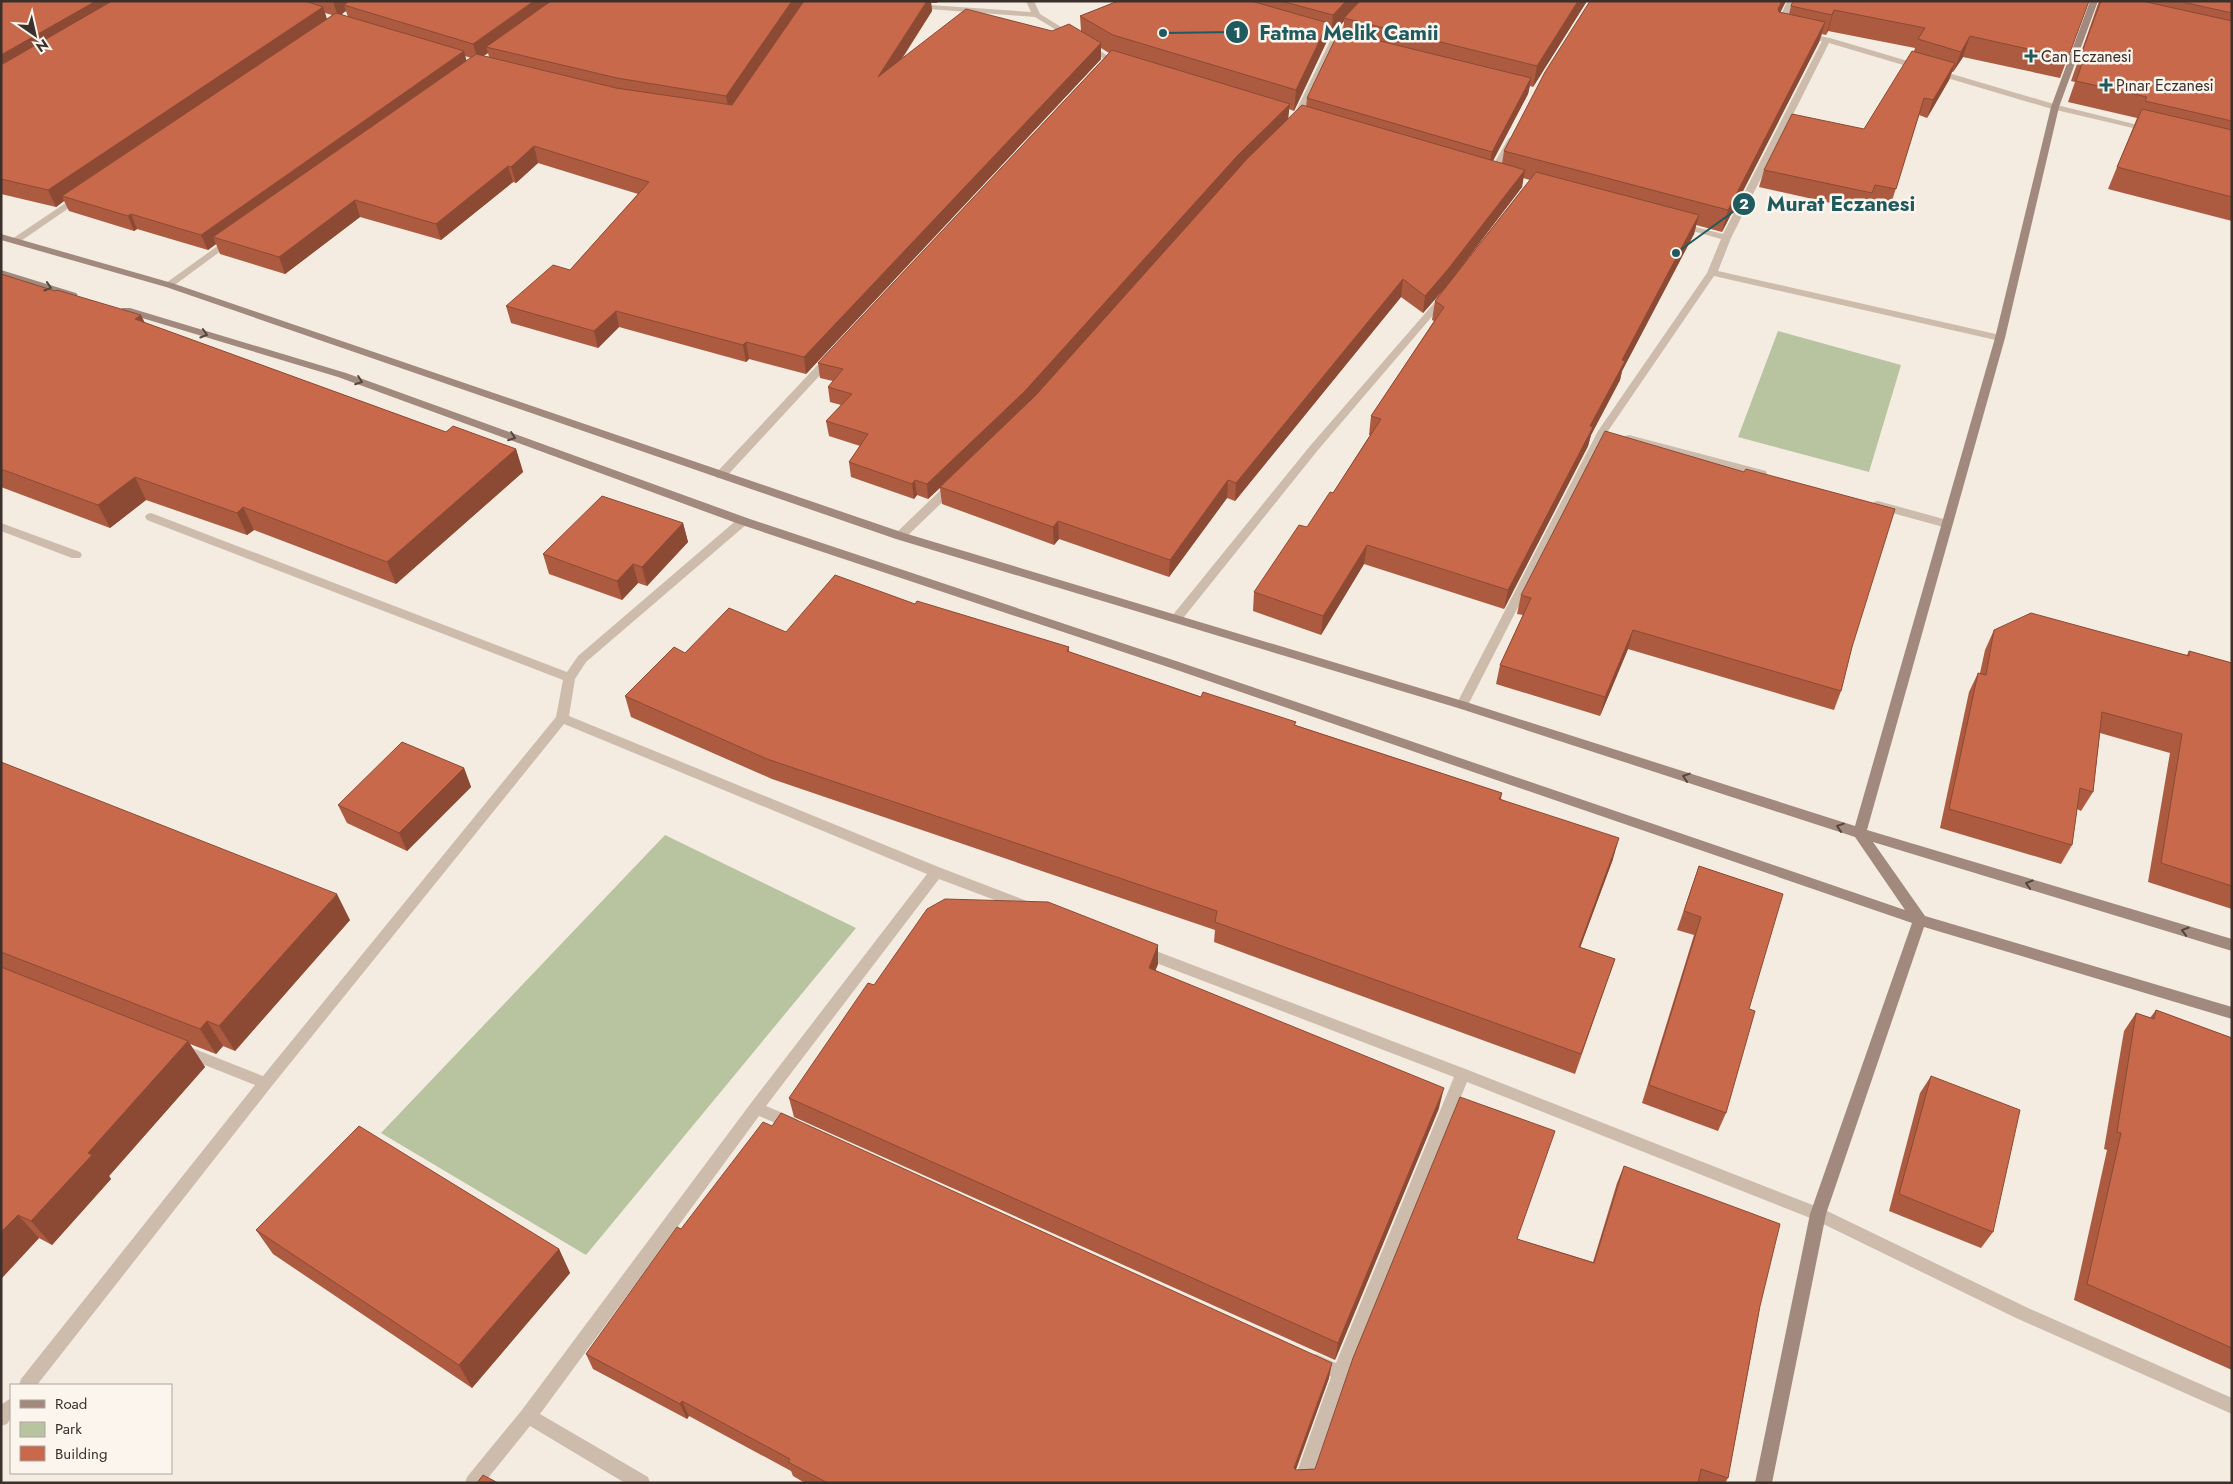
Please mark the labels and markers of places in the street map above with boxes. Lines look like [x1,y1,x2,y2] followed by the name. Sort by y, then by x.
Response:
[1224,14,1449,50] callout: Fatma Melik Camii
[2041,45,2132,68] place label: Can Eczanesi
[2025,50,2037,62] marker: Can Eczanesi
[2116,74,2214,97] place label: Pınar Eczanesi
[2100,79,2112,91] marker: Pınar Eczanesi
[1732,186,1926,222] callout: Murat Eczanesi

